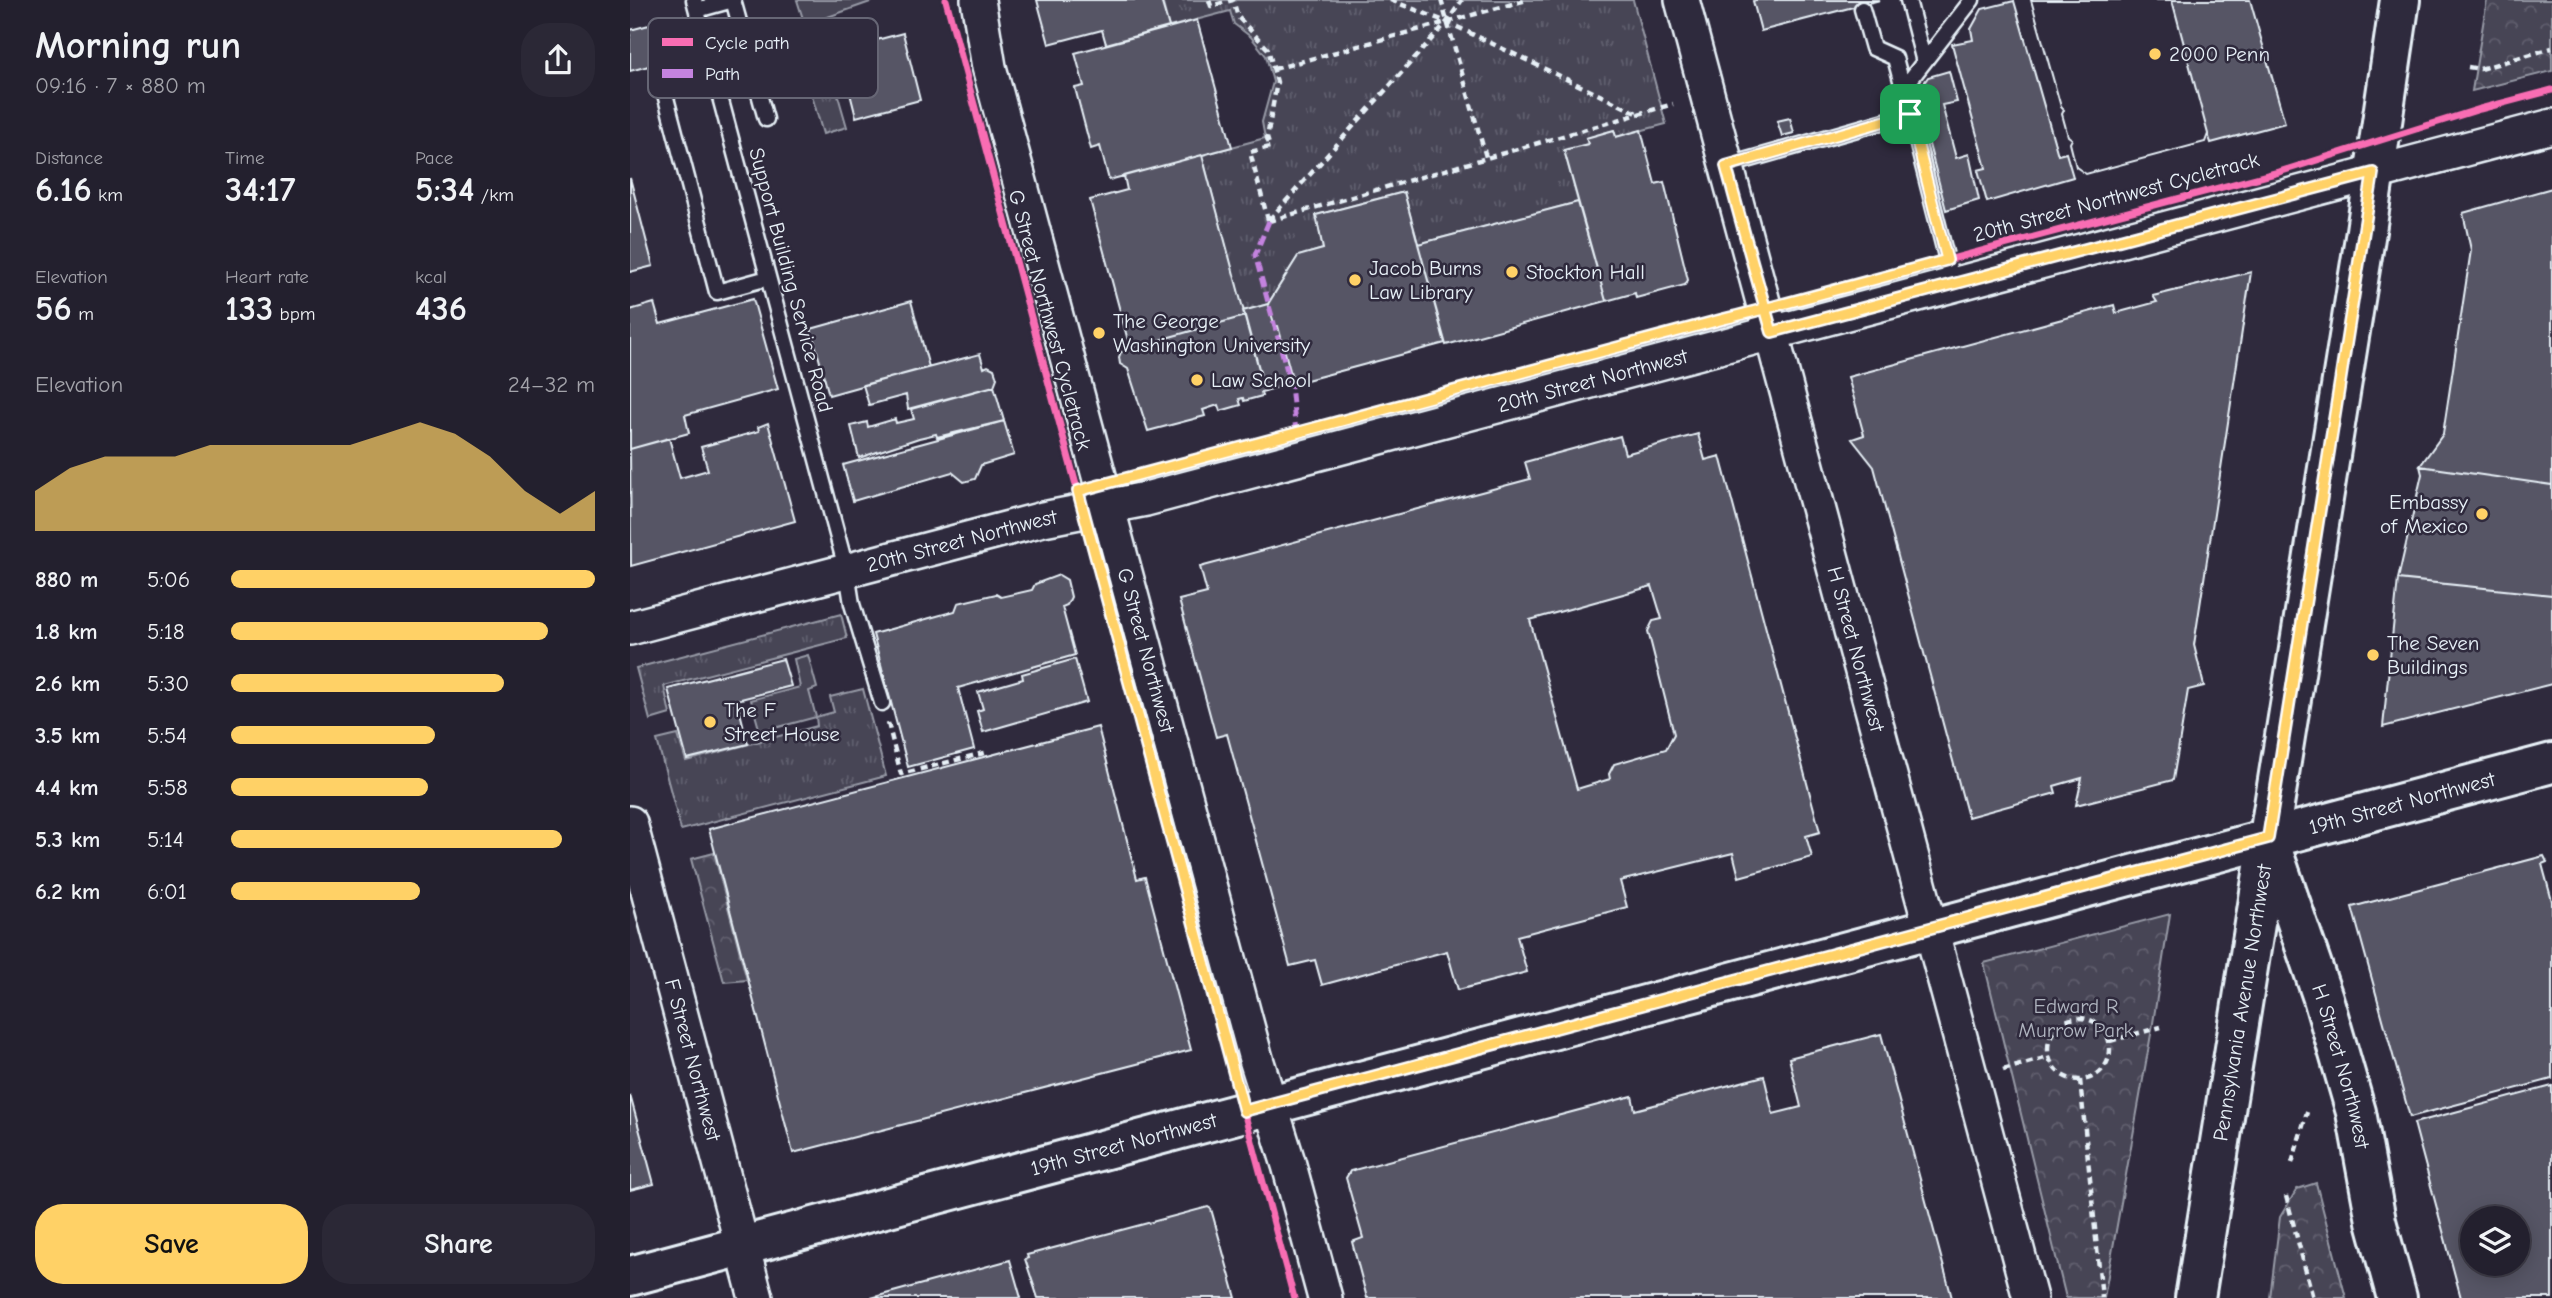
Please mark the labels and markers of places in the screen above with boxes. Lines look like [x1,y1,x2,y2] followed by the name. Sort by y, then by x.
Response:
[2169,42,2270,66] place label: 2000 Penn
[2147,46,2163,62] marker: 2000 Penn
[1880,84,1940,144] pin
[1369,256,1481,304] place label: Jacob Burns Law Library
[1526,260,1645,284] place label: Stockton Hall
[1504,264,1520,280] marker: Stockton Hall
[1347,272,1363,288] marker: Jacob Burns Law Library
[1113,309,1311,357] place label: The George Washington University
[1091,325,1107,341] marker: The George Washington University
[1211,368,1311,392] place label: Law School
[1189,372,1205,388] marker: Law School
[2380,490,2469,538] place label: Embassy of Mexico
[2474,506,2490,522] marker: Embassy of Mexico
[2387,631,2479,679] place label: The Seven Buildings
[2365,647,2381,663] marker: The Seven Buildings
[724,698,840,746] place label: The F Street House
[702,714,718,730] marker: The F Street House

